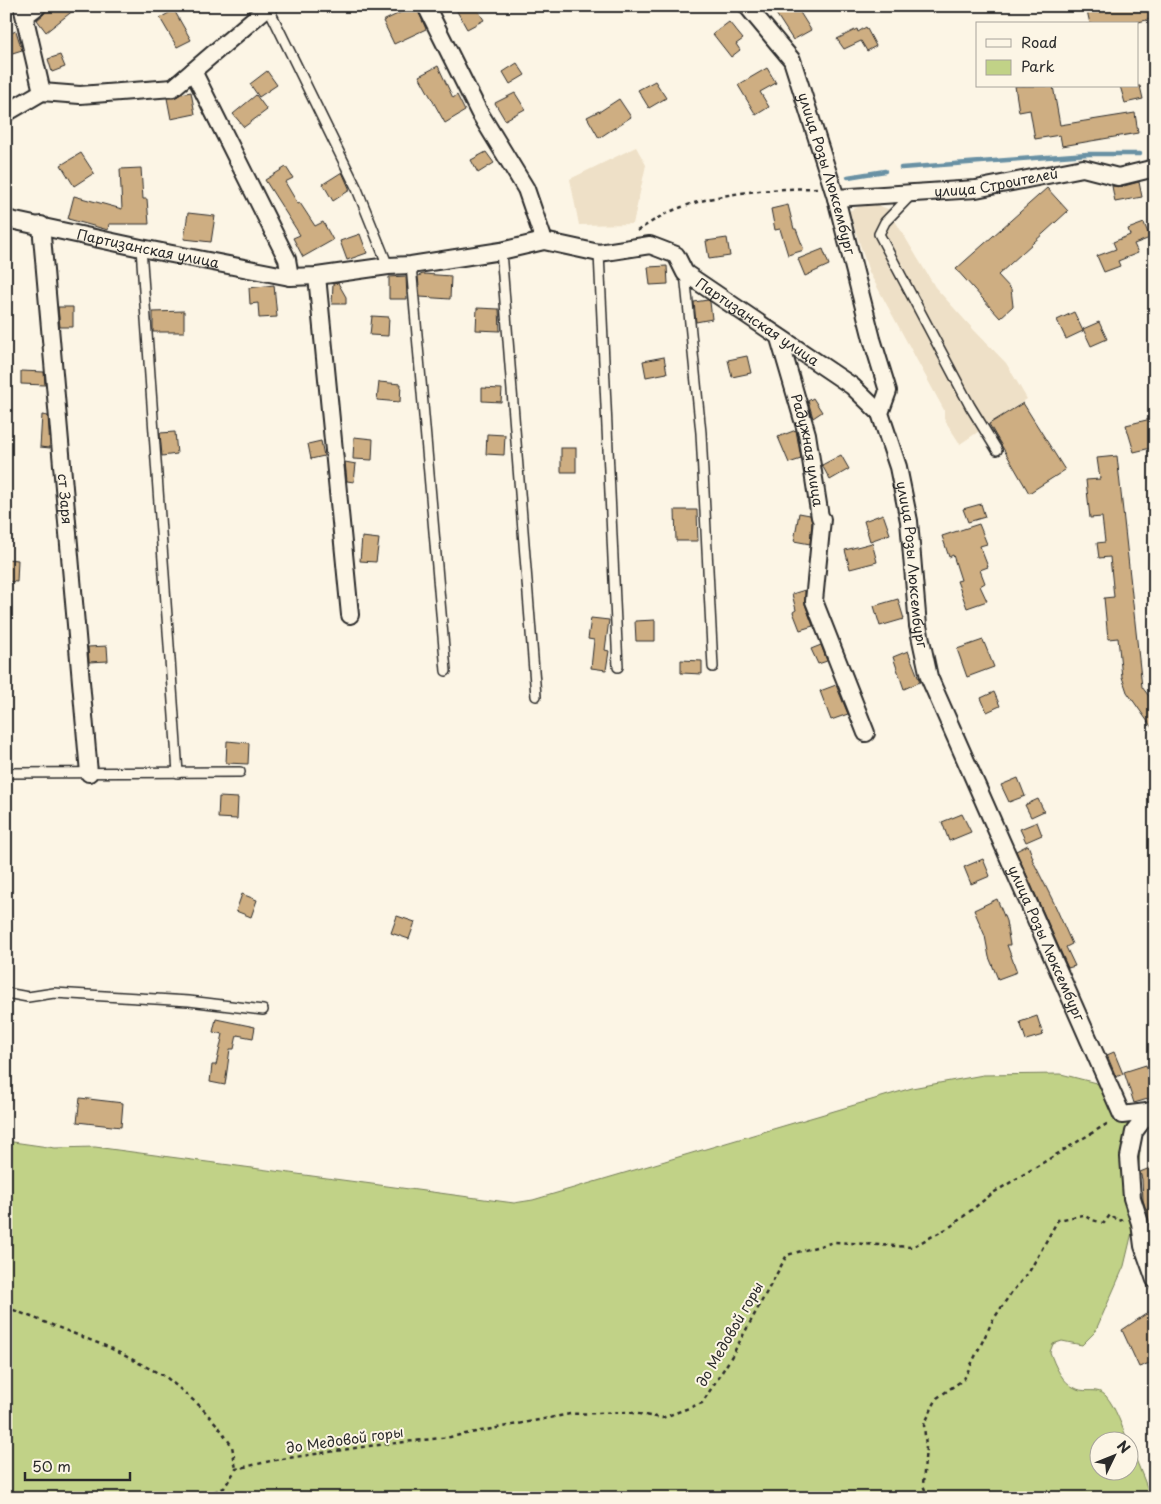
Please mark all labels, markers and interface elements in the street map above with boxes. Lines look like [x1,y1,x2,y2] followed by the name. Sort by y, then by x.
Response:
[976,22,1138,88] legend
[1021,30,1057,53] text: Road
[1021,54,1055,77] text: Park
[793,90,861,257] street label: улица Розы Люксембург
[933,162,1060,202] street label: улица Строителей
[75,223,221,273] street label: Партизанская улица
[692,272,824,371] street label: Партизанская улица
[786,391,829,508] street label: Радужная улица
[53,473,78,525] street label: ст Заря
[891,479,934,651] street label: улица Розы Люксембург
[1003,862,1091,1025] street label: улица Розы Люксембург
[691,1277,768,1390] street label: до Медовой горы
[285,1421,405,1458] street label: до Медовой горы
[1088,1432,1138,1482] north arrow
[1112,1436,1135,1458] text: N
[25,1449,130,1481] scale bar
[32,1454,71,1477] text: 50 m

